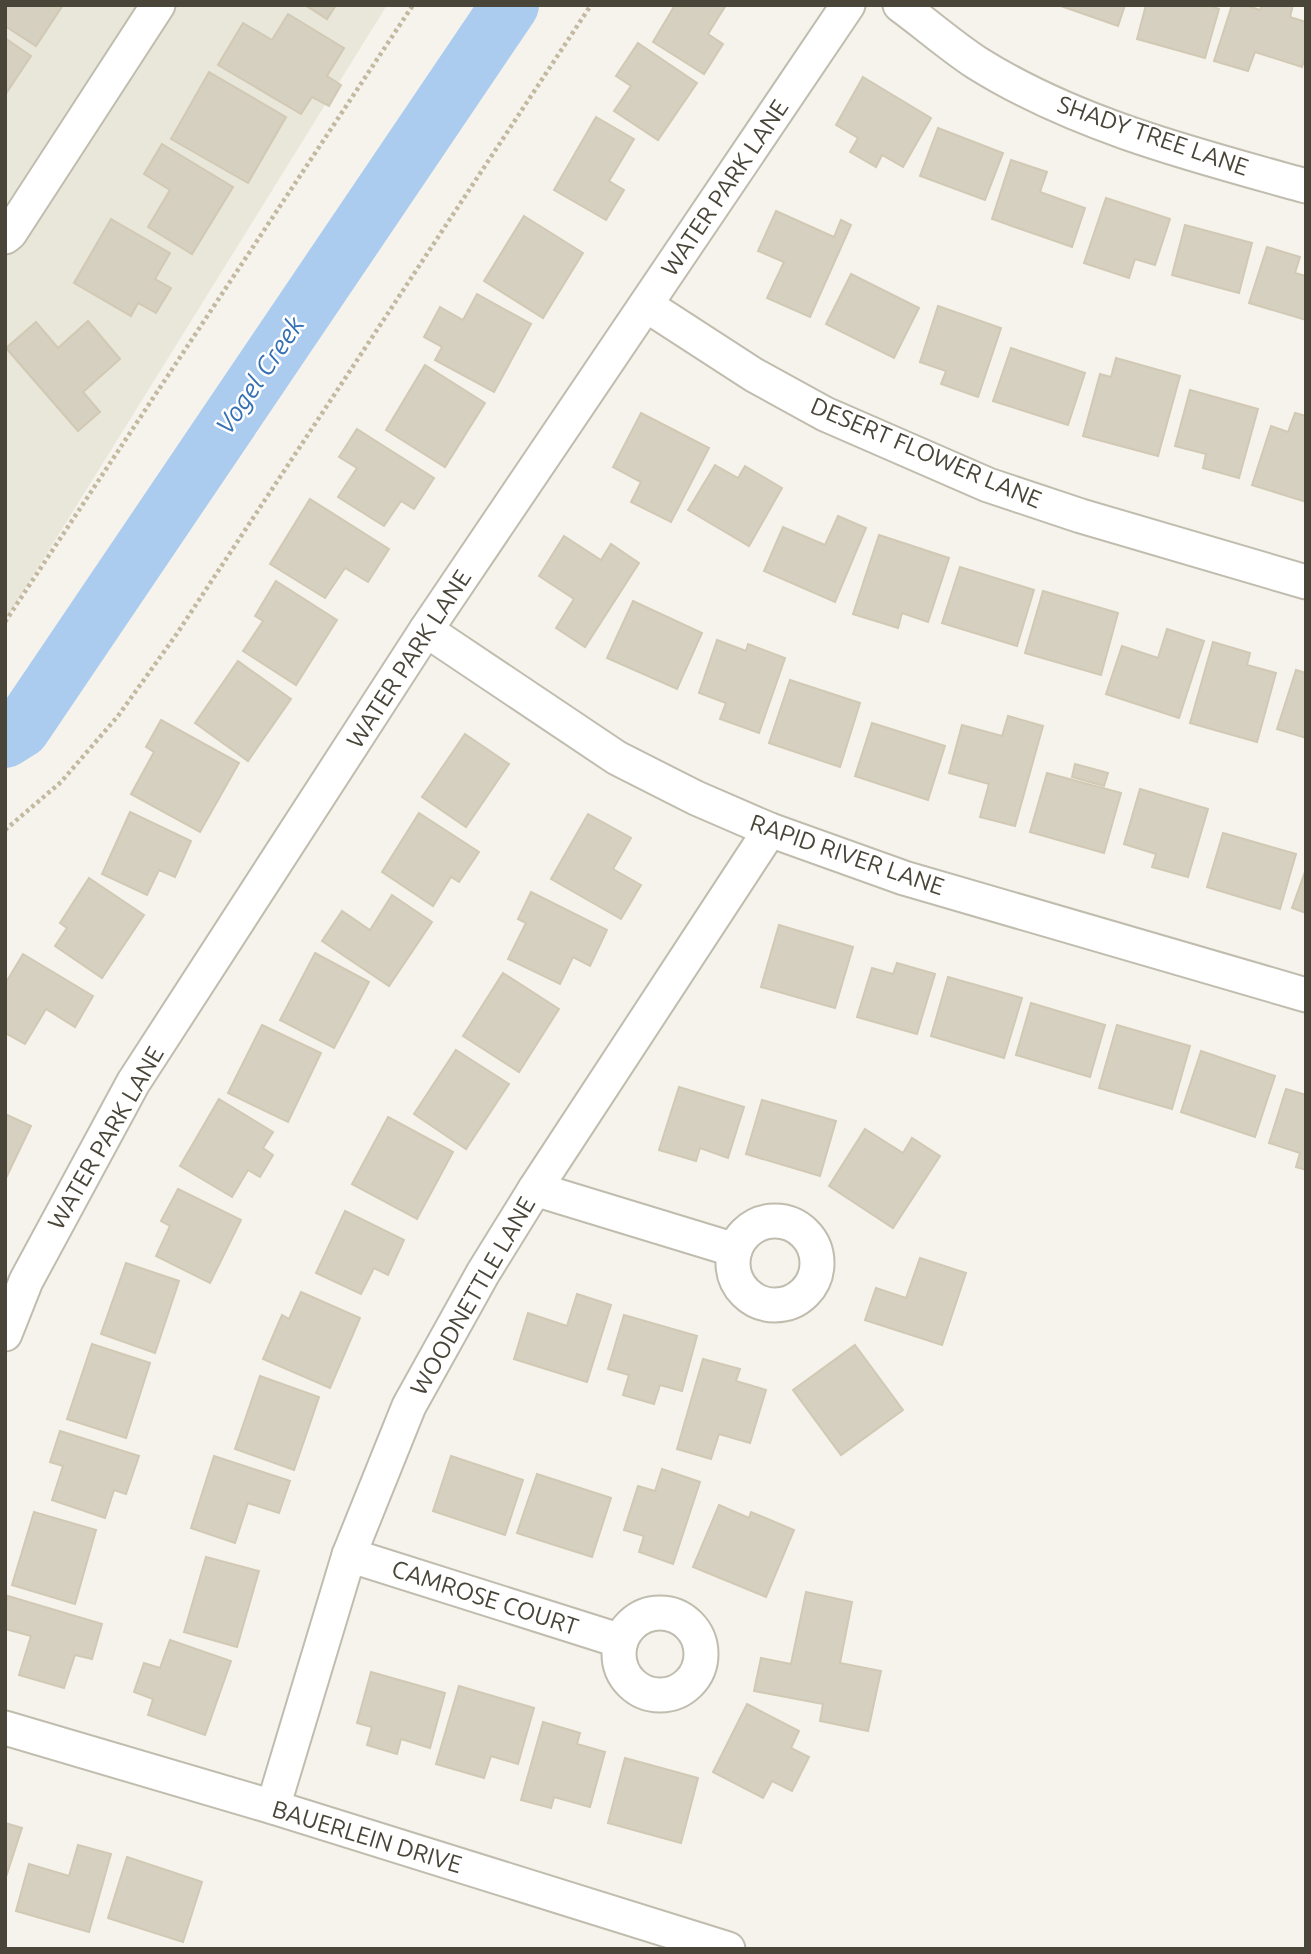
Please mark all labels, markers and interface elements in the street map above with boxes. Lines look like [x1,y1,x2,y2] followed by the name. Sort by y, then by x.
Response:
[1054,90,1252,181] street label: SHADY TREE LANE
[656,95,794,281] street label: WATER PARK LANE
[210,310,310,439] water label: Vogel Creek
[807,392,1046,513] street label: DESERT FLOWER LANE
[341,565,476,753] street label: WATER PARK LANE
[747,809,948,900] street label: RAPID RIVER LANE
[42,1042,169,1234] street label: WATER PARK LANE
[405,1192,540,1400] street label: WOODNETTLE LANE
[388,1555,582,1640] street label: CAMROSE COURT
[269,1795,465,1878] street label: BAUERLEIN DRIVE

